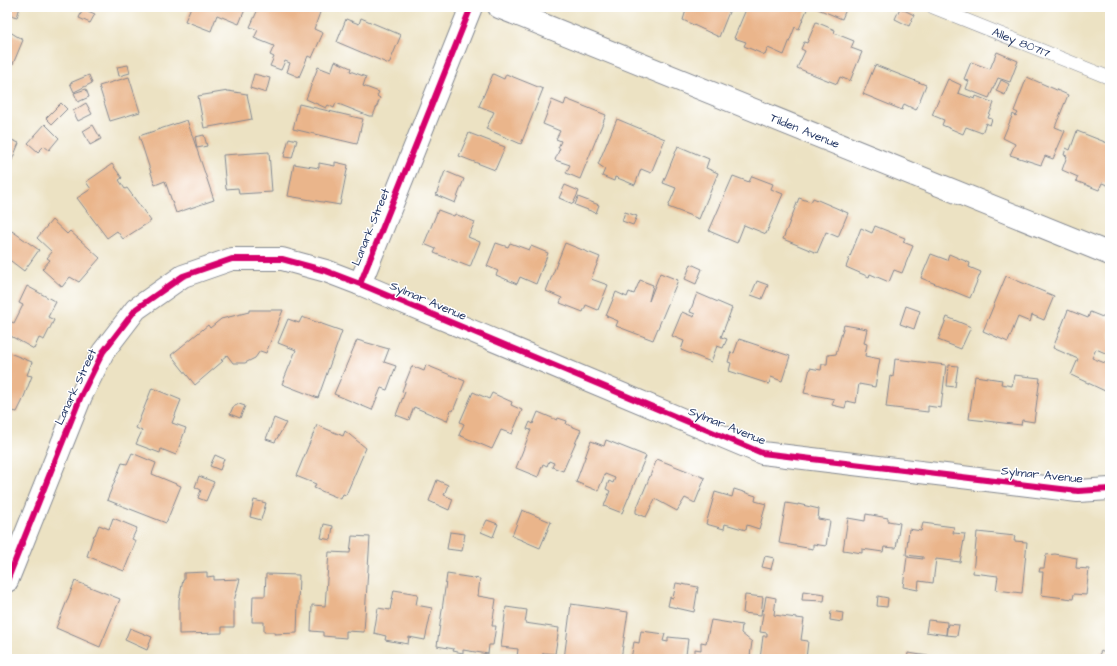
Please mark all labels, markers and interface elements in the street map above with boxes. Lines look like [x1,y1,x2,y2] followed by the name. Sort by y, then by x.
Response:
[990,23,1053,62] street label: Alley 80717
[768,109,843,153] street label: Tilden Avenue
[348,186,394,268] street label: Lanark Street
[387,277,470,326] street label: Sylmar Avenue
[51,346,101,428] street label: Lanark Street
[685,403,769,450] street label: Sylmar Avenue
[1000,462,1084,489] street label: Sylmar Avenue

